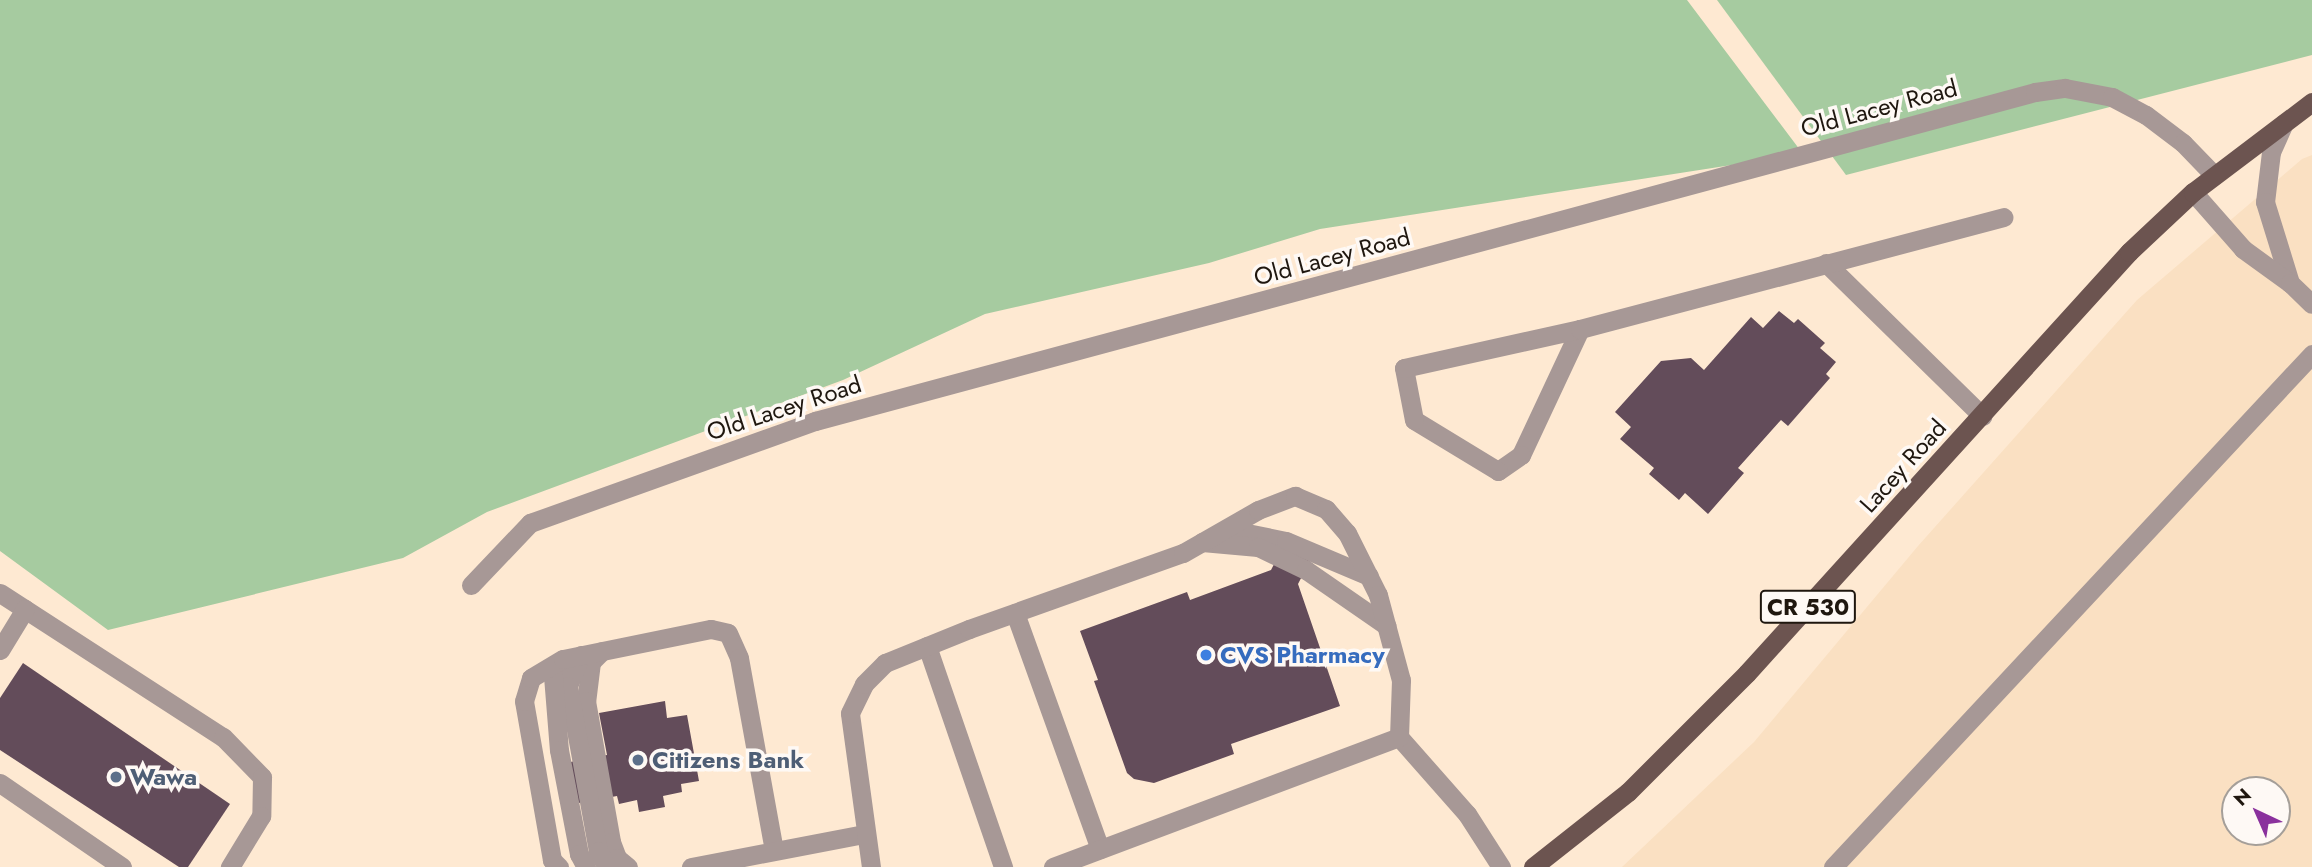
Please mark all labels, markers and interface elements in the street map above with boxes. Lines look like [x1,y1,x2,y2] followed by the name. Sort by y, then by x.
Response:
[1798,73,1960,143] street label: Old Lacey Road
[1251,222,1413,292] street label: Old Lacey Road
[703,369,865,447] street label: Old Lacey Road
[1854,414,1952,518] street label: Lacey Road
[1759,587,1857,626] road number: CR 530
[1220,641,1385,669] place label: CVS Pharmacy
[1198,647,1214,663] marker: CVS Pharmacy
[652,746,804,774] place label: Citizens Bank
[630,752,646,768] marker: Citizens Bank
[130,763,197,791] place label: Wawa
[108,769,124,785] marker: Wawa
[2221,776,2291,846] north arrow
[2228,782,2257,812] text: N

